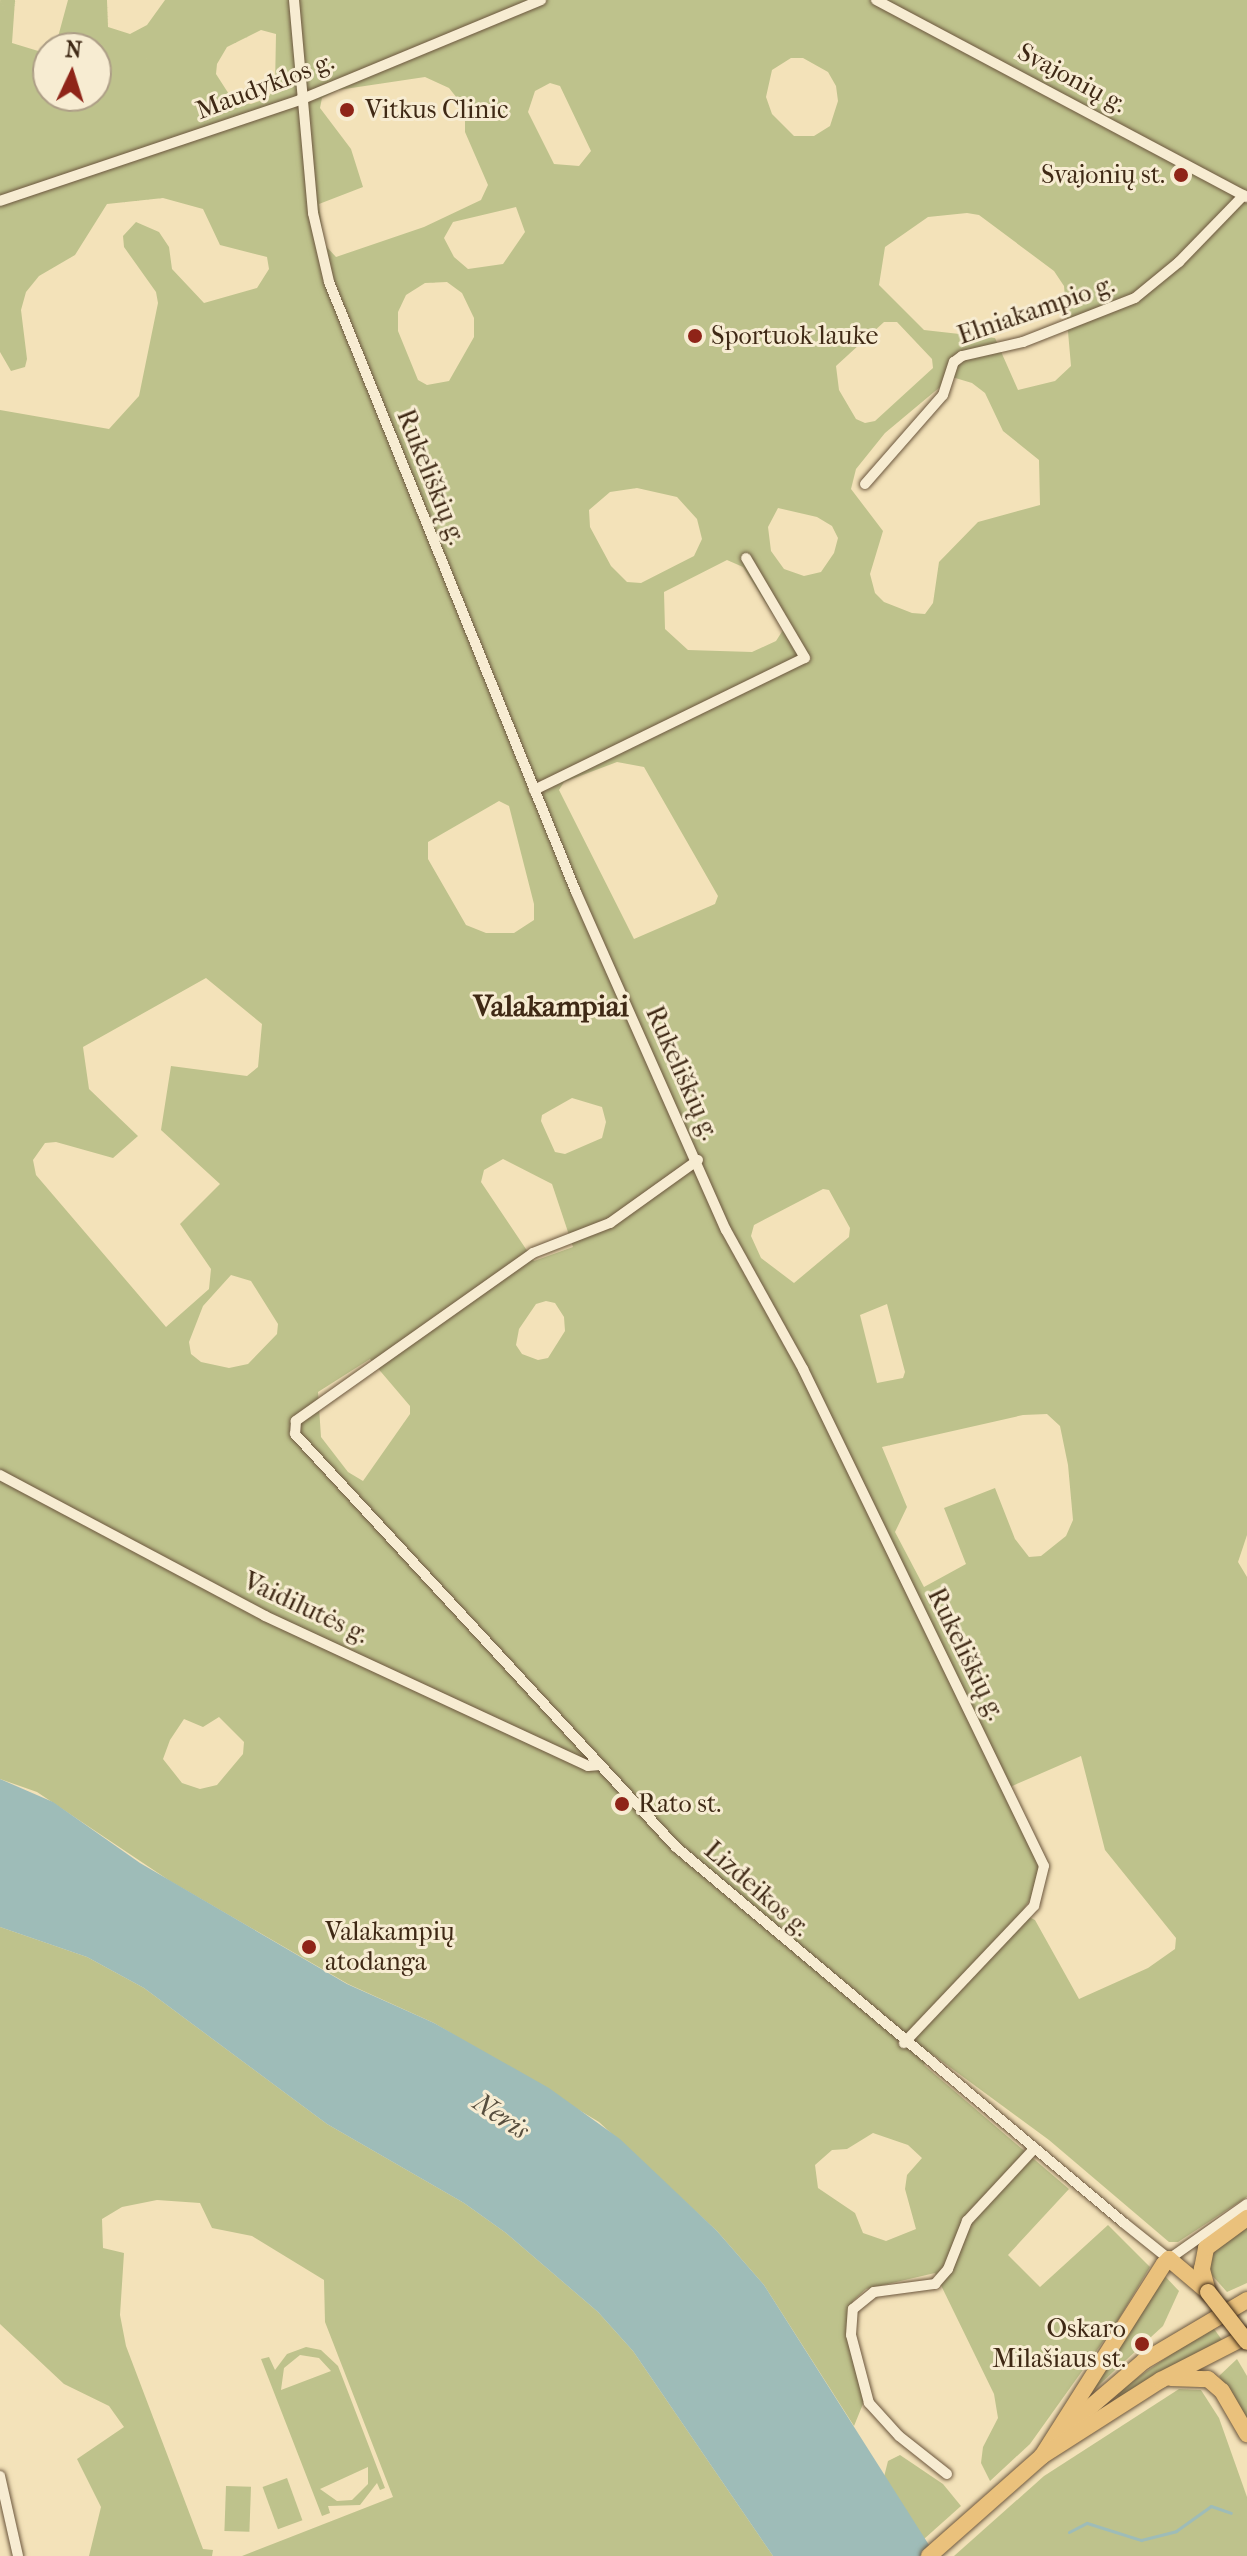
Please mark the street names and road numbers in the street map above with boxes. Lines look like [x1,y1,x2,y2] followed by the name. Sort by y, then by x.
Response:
[1012,36,1132,120] street label: Svajonių g.
[192,45,338,127] street label: Maudyklos g.
[953,269,1119,351] street label: Elniakampio g.
[390,405,472,549] street label: Rukeliškių g.
[639,1001,725,1145] street label: Rukeliškių g.
[238,1565,374,1651] street label: Vaidilutės g.
[921,1583,1011,1725] street label: Rukeliškių g.
[698,1835,816,1943] street label: Lizdeikos g.

